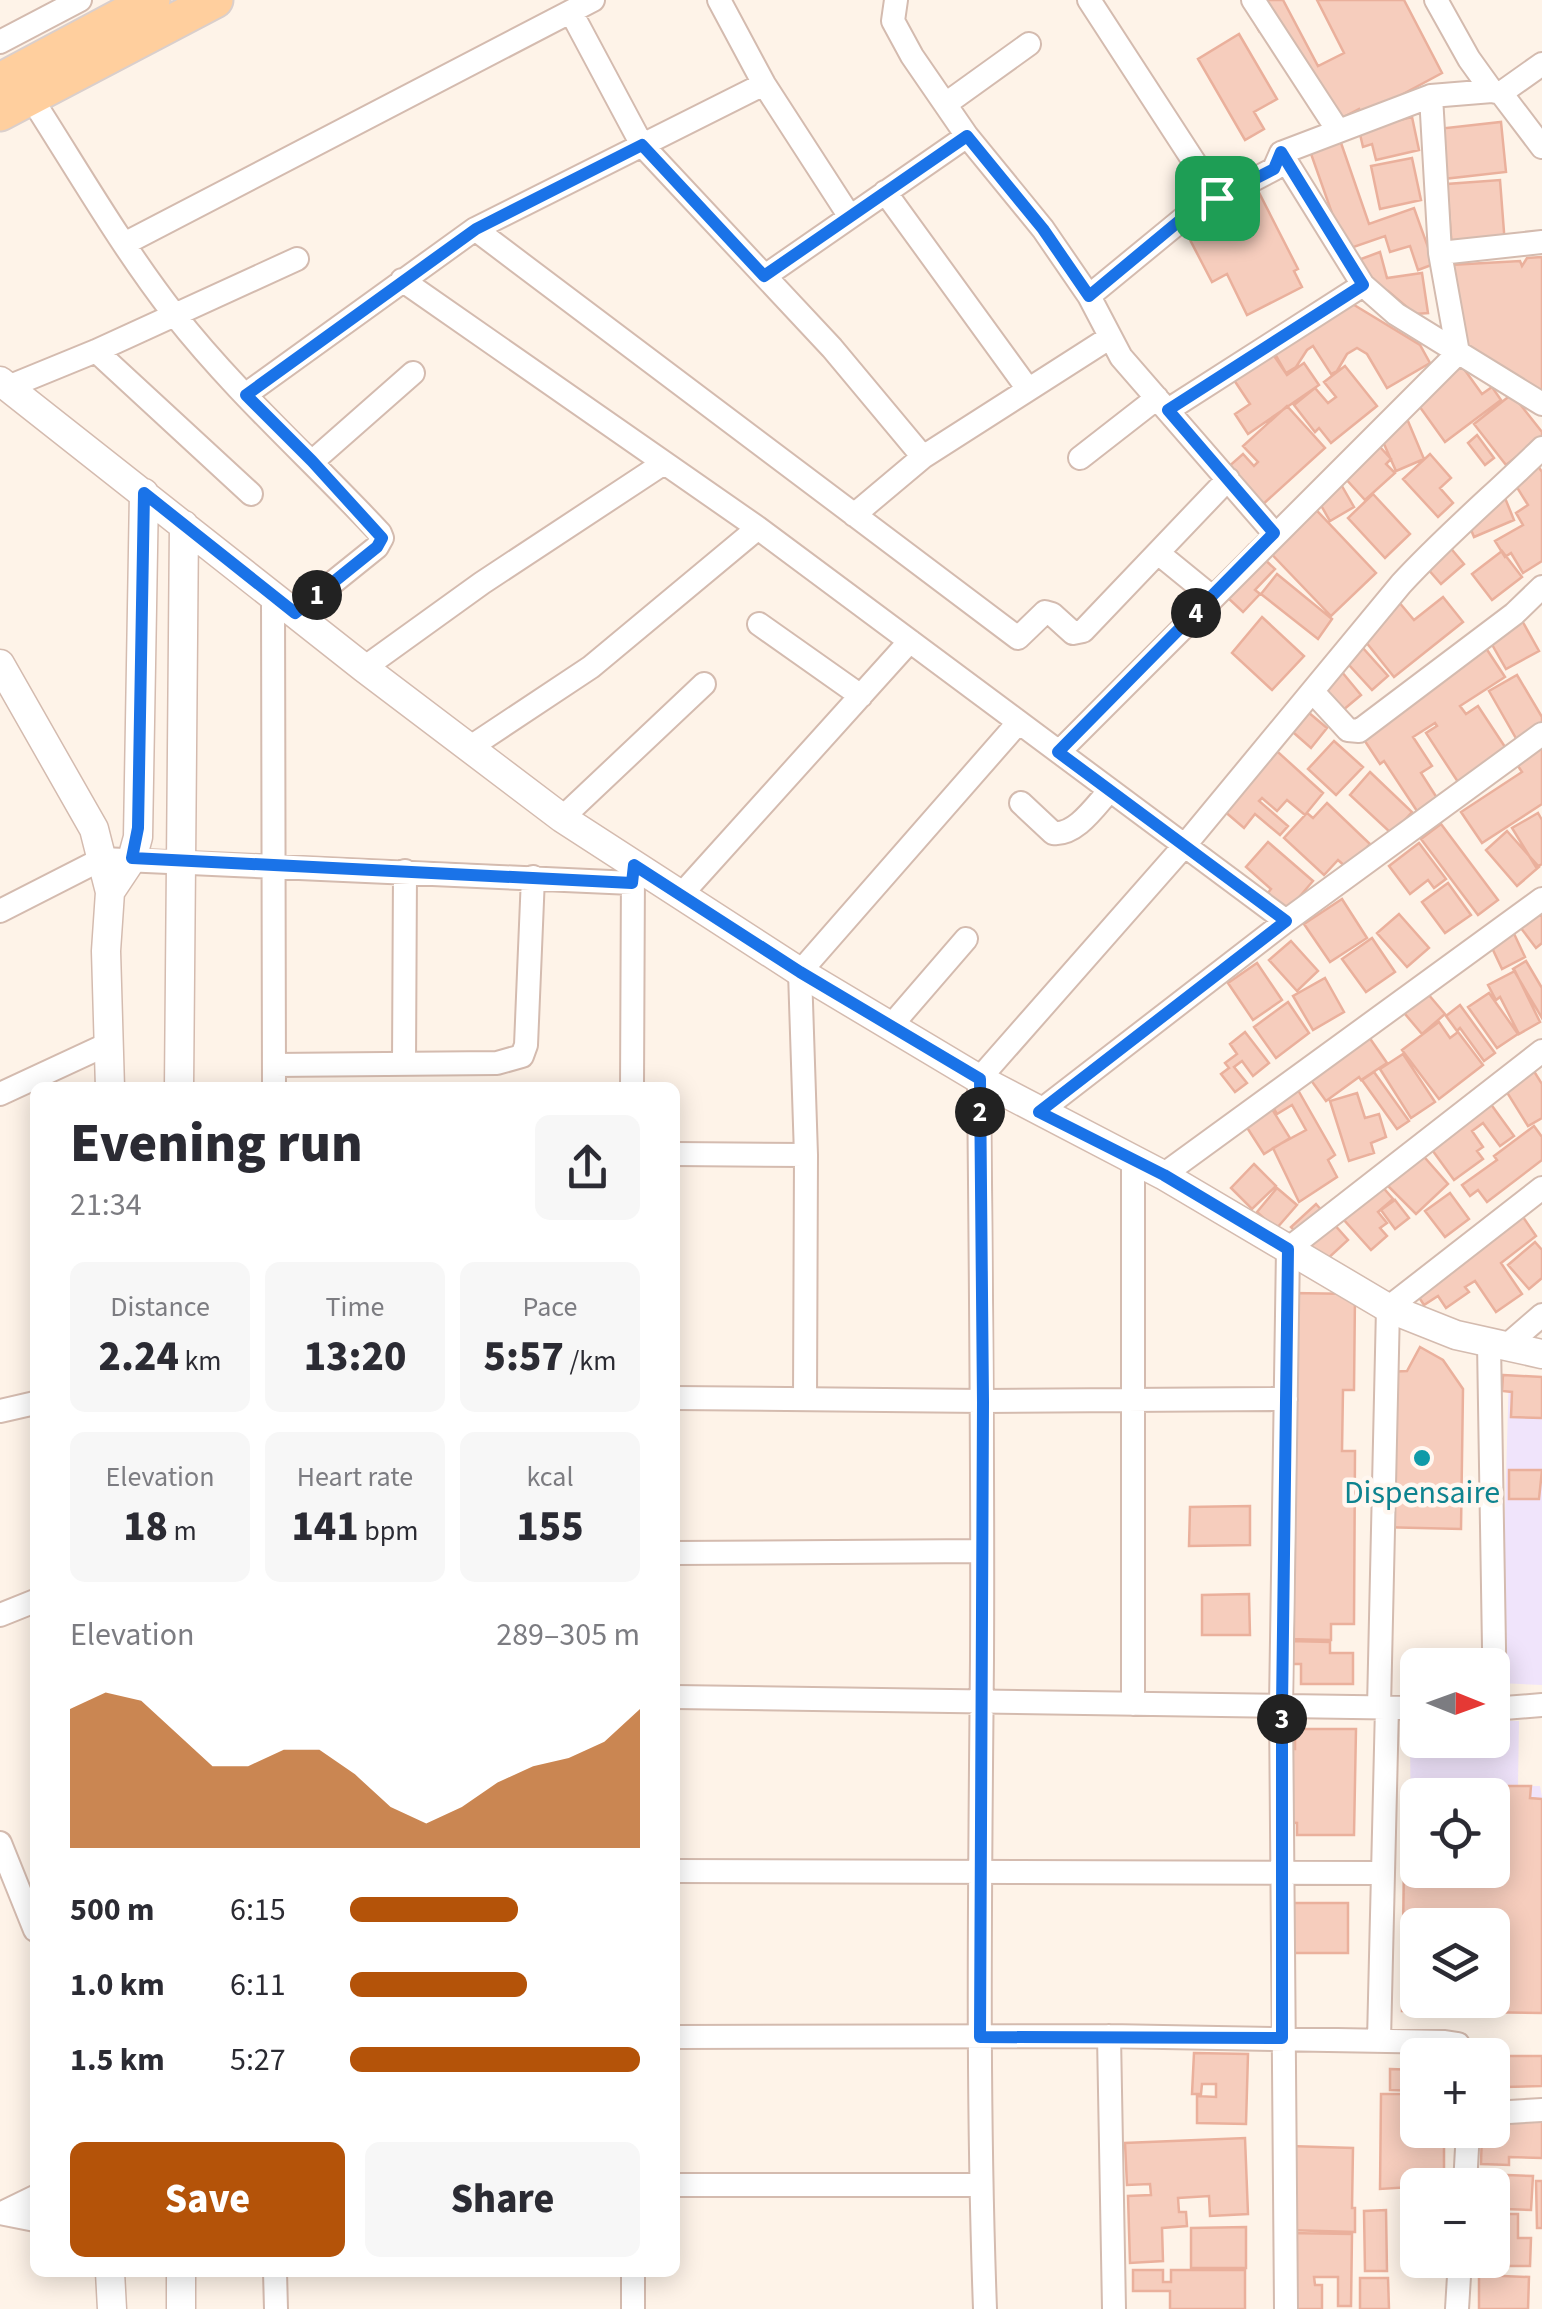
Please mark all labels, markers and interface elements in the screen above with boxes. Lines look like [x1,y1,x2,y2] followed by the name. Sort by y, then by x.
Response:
[1175,156,1260,241] pin
[1190,171,1245,226] icon: arrive
[292,570,342,620] pin: 1
[310,575,324,615] text: 1
[1171,588,1221,638] pin: 4
[1189,593,1203,633] text: 4
[955,1087,1005,1137] pin: 2
[973,1092,987,1132] text: 2
[70,1105,363,1183] text: Evening run
[535,1115,640,1220] button: share
[70,1182,142,1228] text: 21:34
[110,1287,210,1327] text: Distance
[326,1287,385,1327] text: Time
[523,1287,577,1327] text: Pace
[99,1327,179,1387] text: 2.24
[304,1327,406,1387] text: 13:20
[484,1327,564,1387] text: 5:57
[179,1341,222,1381] text: km
[564,1341,616,1381] text: /km
[1411,1447,1433,1469] marker: Dispensaire
[105,1457,215,1497] text: Elevation
[297,1457,413,1497] text: Heart rate
[526,1457,574,1497] text: kcal
[1344,1470,1500,1516] place label: Dispensaire
[123,1497,168,1557] text: 18
[291,1497,359,1557] text: 141
[516,1497,584,1557] text: 155
[168,1511,197,1551] text: m
[359,1511,419,1551] text: bpm
[70,1612,195,1658] text: Elevation
[496,1612,640,1658] text: 289–305 m
[1400,1648,1510,1758] north arrow
[1400,1648,1510,2278] map controls
[1257,1694,1307,1744] pin: 3
[1275,1699,1289,1739] text: 3
[1400,1778,1510,1888] button: locate
[70,1887,155,1933] text: 500 m
[230,1887,286,1933] text: 6:15
[1400,1908,1510,2018] button: layers
[70,1962,165,2008] text: 1.0 km
[230,1962,286,2008] text: 6:11
[70,2037,165,2083] text: 1.5 km
[230,2037,286,2083] text: 5:27
[1400,2038,1510,2148] button: +
[70,2142,345,2257] button: Save
[365,2142,640,2257] button: Share
[1400,2168,1510,2278] button: −

